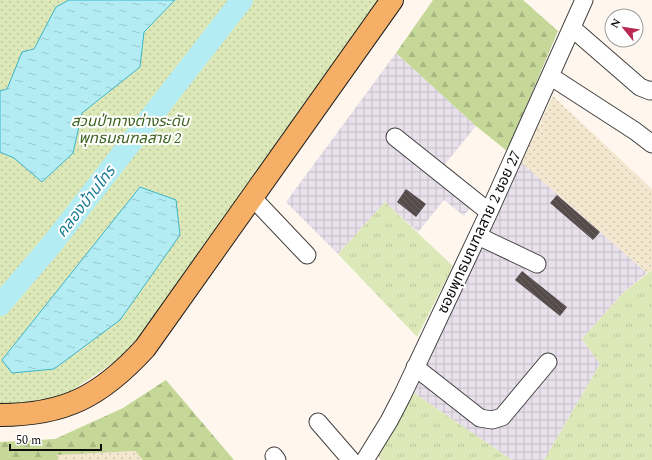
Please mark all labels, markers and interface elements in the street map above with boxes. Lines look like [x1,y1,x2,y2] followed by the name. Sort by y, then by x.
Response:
[604,8,644,48] north arrow
[606,15,625,31] text: N
[71,110,190,150] park label: สวนป่าทางต่างระดับ พุทธมณฑลสาย 2
[432,147,527,318] street label: ซอยพุทธมณฑลสาย 2 ซอย 27
[50,160,122,243] water label: คลองบ้านไทร
[10,426,101,452] scale bar
[16,431,41,450] text: 50 m

